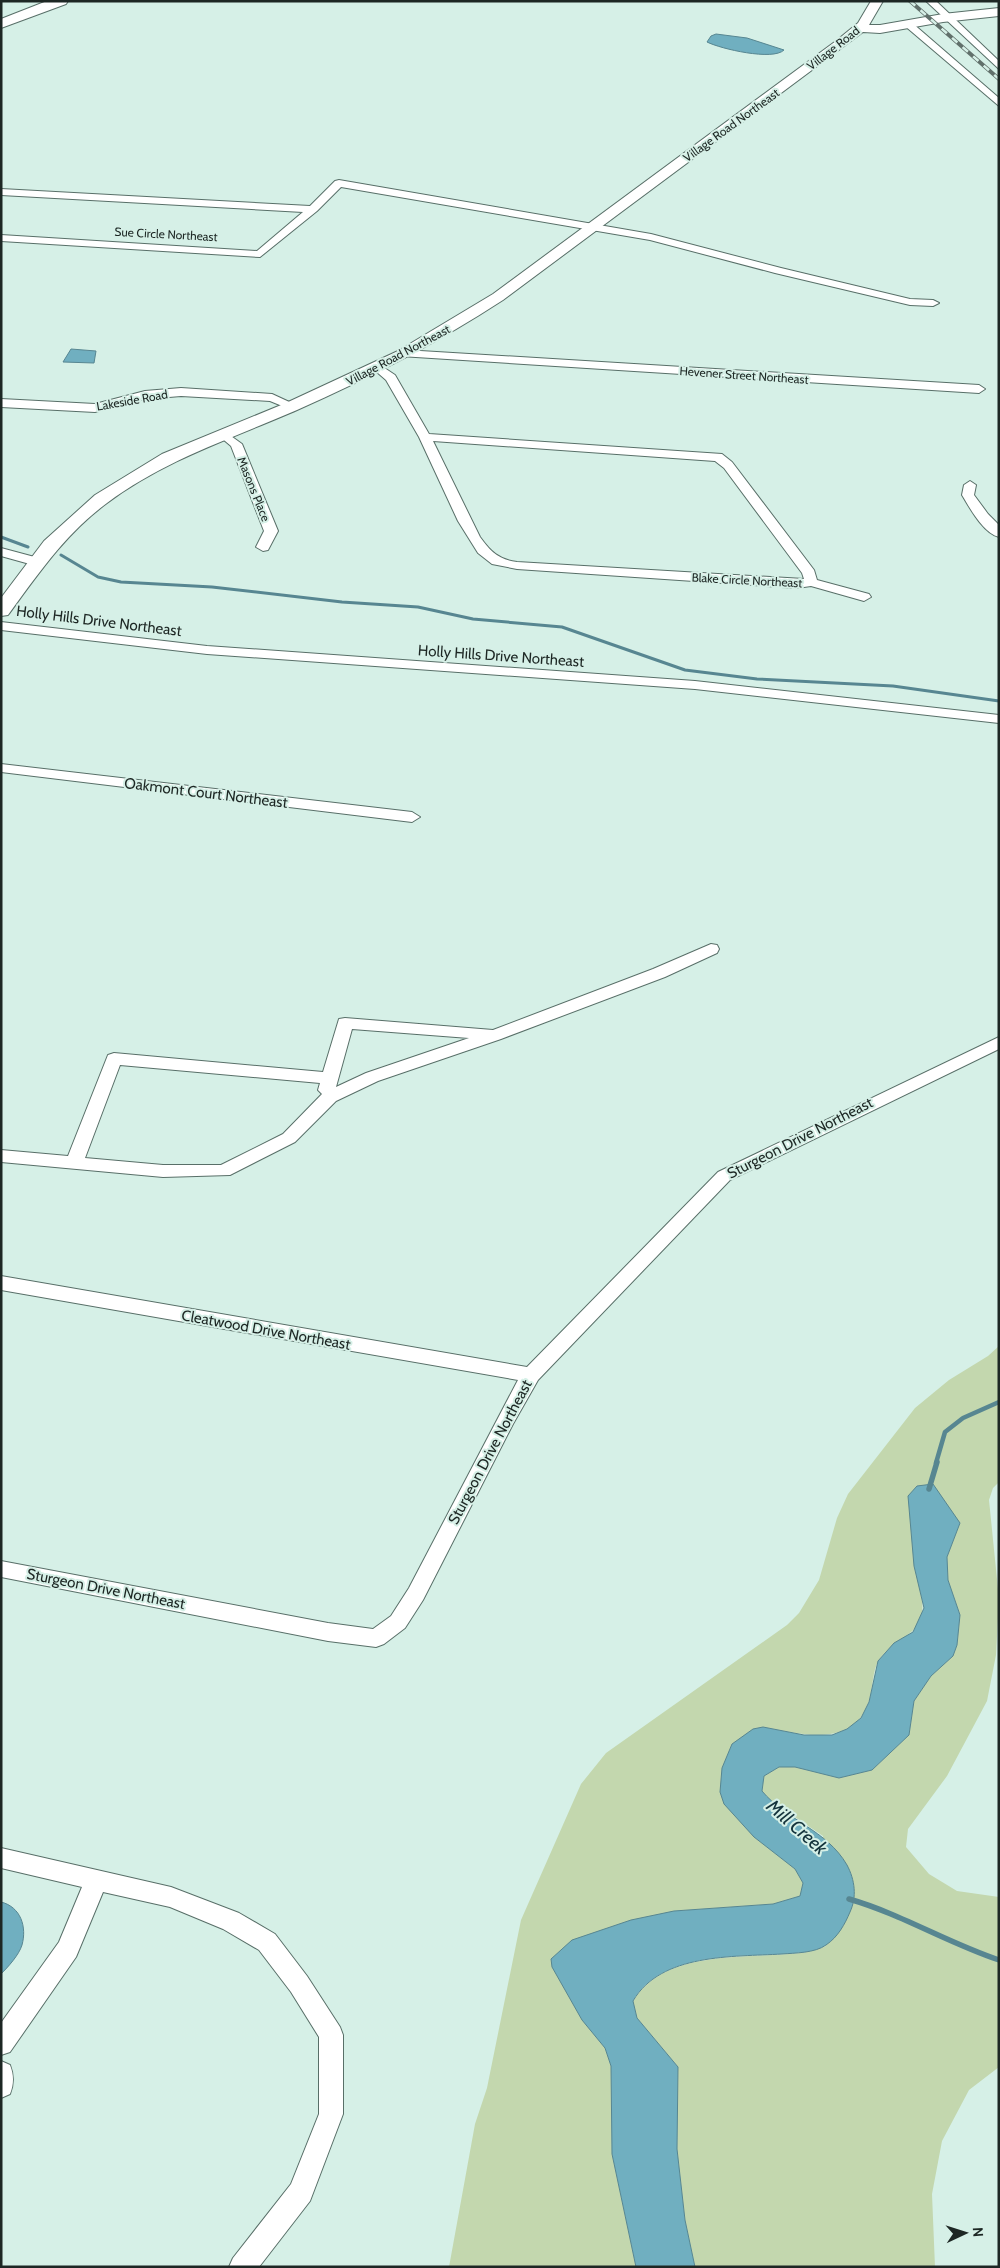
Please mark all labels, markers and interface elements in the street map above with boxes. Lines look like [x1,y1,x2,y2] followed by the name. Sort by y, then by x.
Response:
[804,23,862,73] street label: Village Road
[680,85,782,165] street label: Village Road Northeast
[114,224,218,244] street label: Sue Circle Northeast
[343,321,453,389] street label: Village Road Northeast
[679,363,809,387] street label: Hevener Street Northeast
[95,386,169,414] street label: Lakeside Road
[234,455,274,523] street label: Masons Place
[691,570,803,590] street label: Blake Circle Northeast
[15,602,183,640] street label: Holly Hills Drive Northeast
[417,641,585,671] street label: Holly Hills Drive Northeast
[123,774,289,812] street label: Oakmont Court Northeast
[724,1093,876,1183] street label: Sturgeon Drive Northeast
[180,1306,352,1354] street label: Cleatwood Drive Northeast
[444,1377,536,1527] street label: Sturgeon Drive Northeast
[25,1565,187,1613] street label: Sturgeon Drive Northeast
[761,1794,833,1860] water label: Mill Creek
[940,2208,990,2258] north arrow
[969,2227,987,2238] text: N

